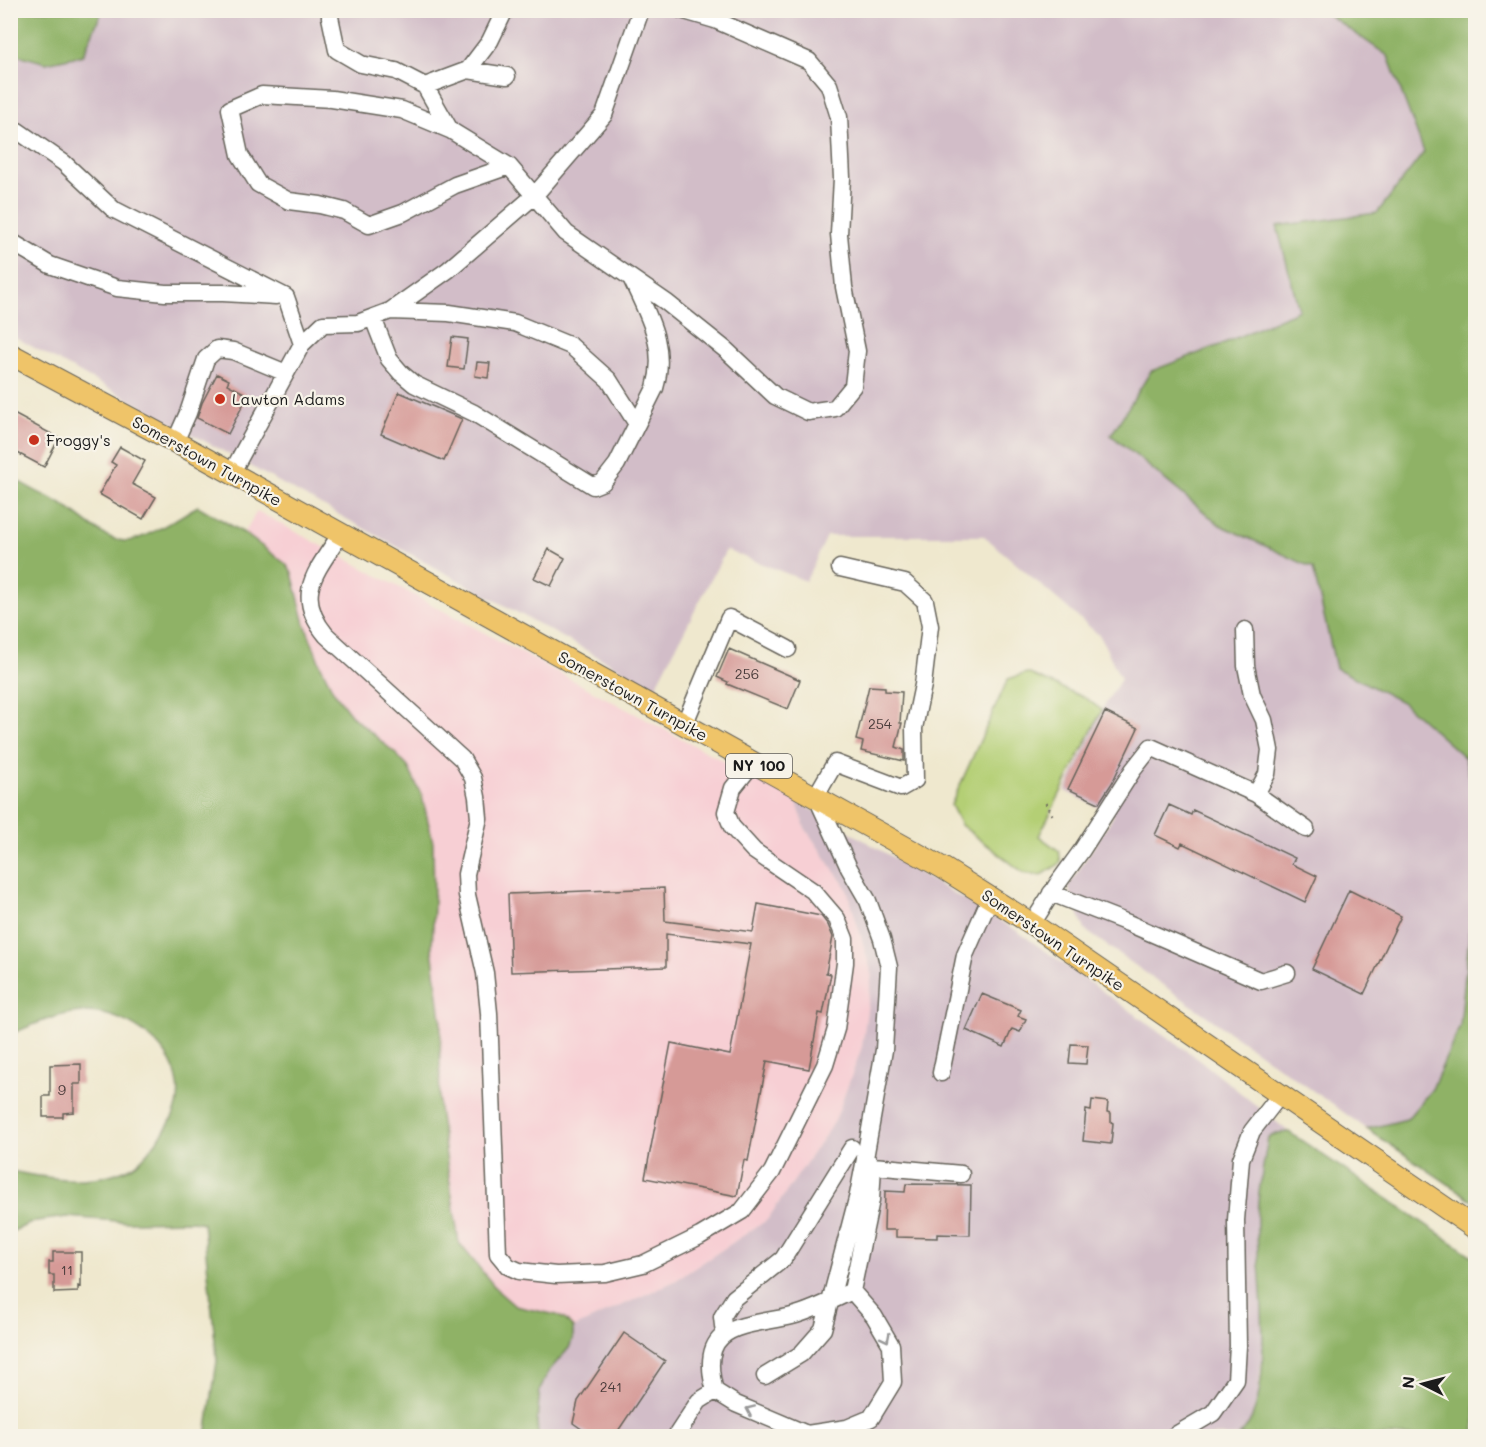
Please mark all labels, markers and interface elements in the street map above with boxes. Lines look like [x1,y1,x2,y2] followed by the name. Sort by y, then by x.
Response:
[232,388,345,409] place label: Lawton Adams
[213,392,227,406] marker: Lawton Adams
[129,411,286,510] street label: Somerstown Turnpike
[46,429,111,450] place label: Froggy's
[27,433,41,447] marker: Froggy's
[555,646,712,745] street label: Somerstown Turnpike
[735,664,759,683] house number: 256
[868,714,893,733] house number: 254
[726,754,792,778] road number: NY 100
[978,884,1129,995] street label: Somerstown Turnpike
[58,1080,66,1099] house number: 9
[61,1260,73,1279] house number: 11
[879,1332,890,1343] one-way arrow
[1393,1354,1453,1414] north arrow
[1397,1375,1419,1390] text: N
[600,1377,622,1396] house number: 241
[745,1406,756,1418] one-way arrow

